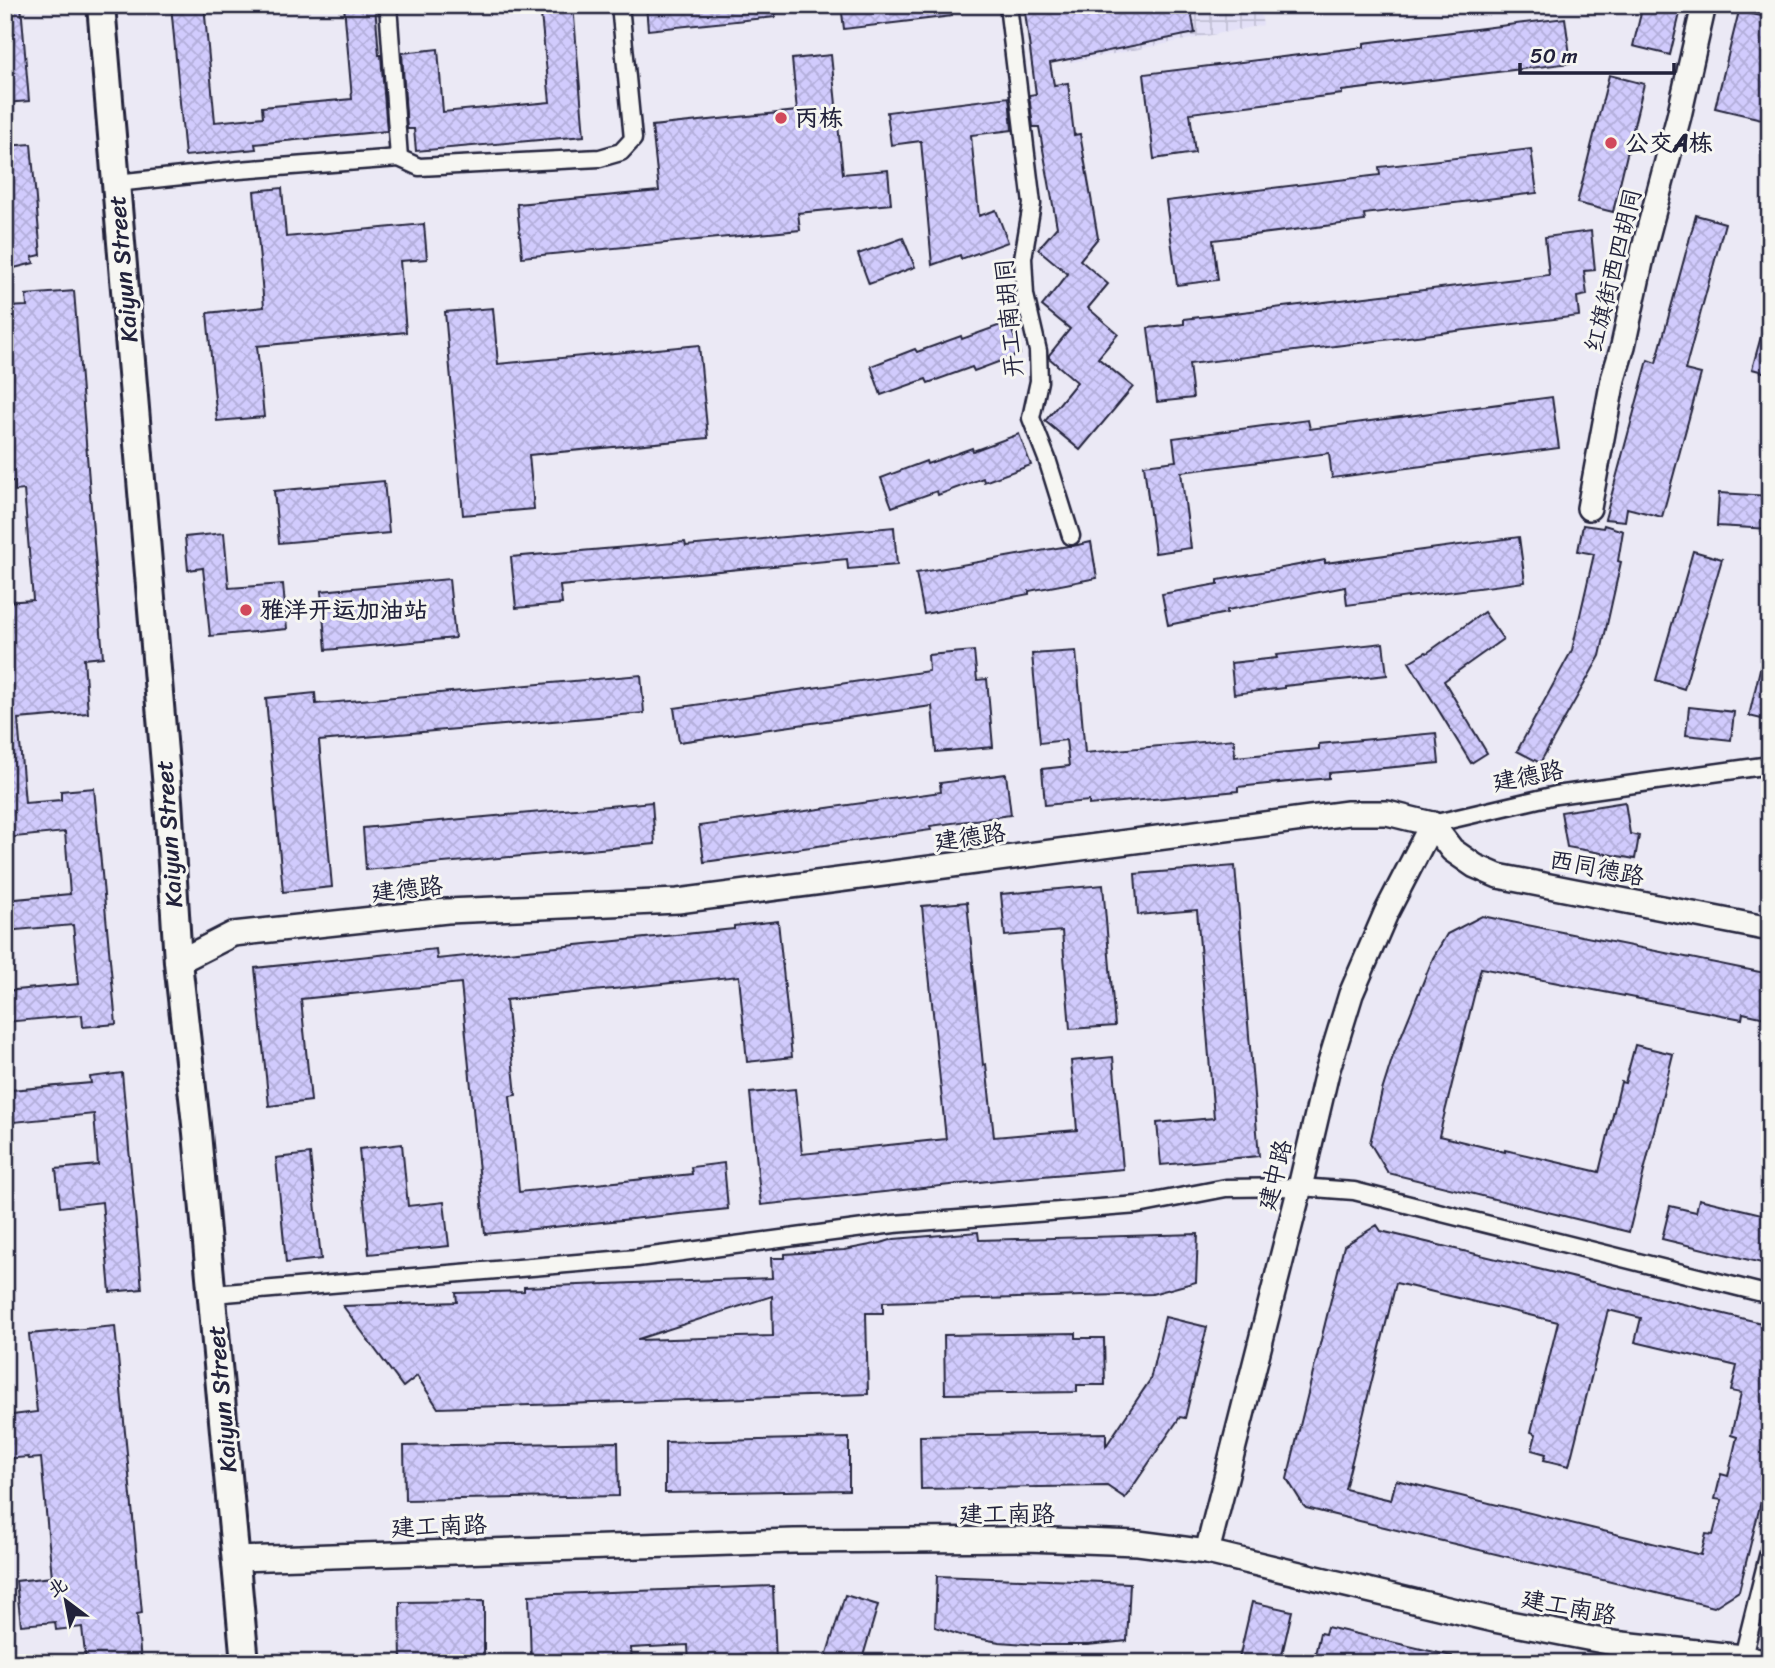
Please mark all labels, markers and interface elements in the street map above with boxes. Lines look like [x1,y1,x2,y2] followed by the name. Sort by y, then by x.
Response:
[1520,32,1674,76] scale bar
[1530,37,1578,75] text: 50 m
[795,97,843,139] place label: 丙栋
[773,110,789,126] marker: 丙栋
[1625,122,1713,164] place label: 公交A栋
[1603,135,1619,151] marker: 公交A栋
[1572,183,1654,357] street label: 红旗街西四胡同
[96,194,150,344] street label: Kaiyun Street
[983,256,1035,380] street label: 开工南胡同
[260,589,428,631] place label: 雅洋开运加油站
[238,602,254,618] marker: 雅洋开运加油站
[1489,749,1567,803] street label: 建德路
[143,759,195,909] street label: Kaiyun Street
[931,811,1009,863] street label: 建德路
[1546,838,1648,898] street label: 西同德路
[369,864,445,914] street label: 建德路
[1246,1135,1304,1215] street label: 建中路
[195,1324,249,1474] street label: Kaiyun Street
[959,1493,1055,1535] street label: 建工南路
[390,1503,488,1549] street label: 建工南路
[32,1566,102,1636] north arrow
[40,1568,74,1606] text: 北
[1518,1577,1620,1637] street label: 建工南路

